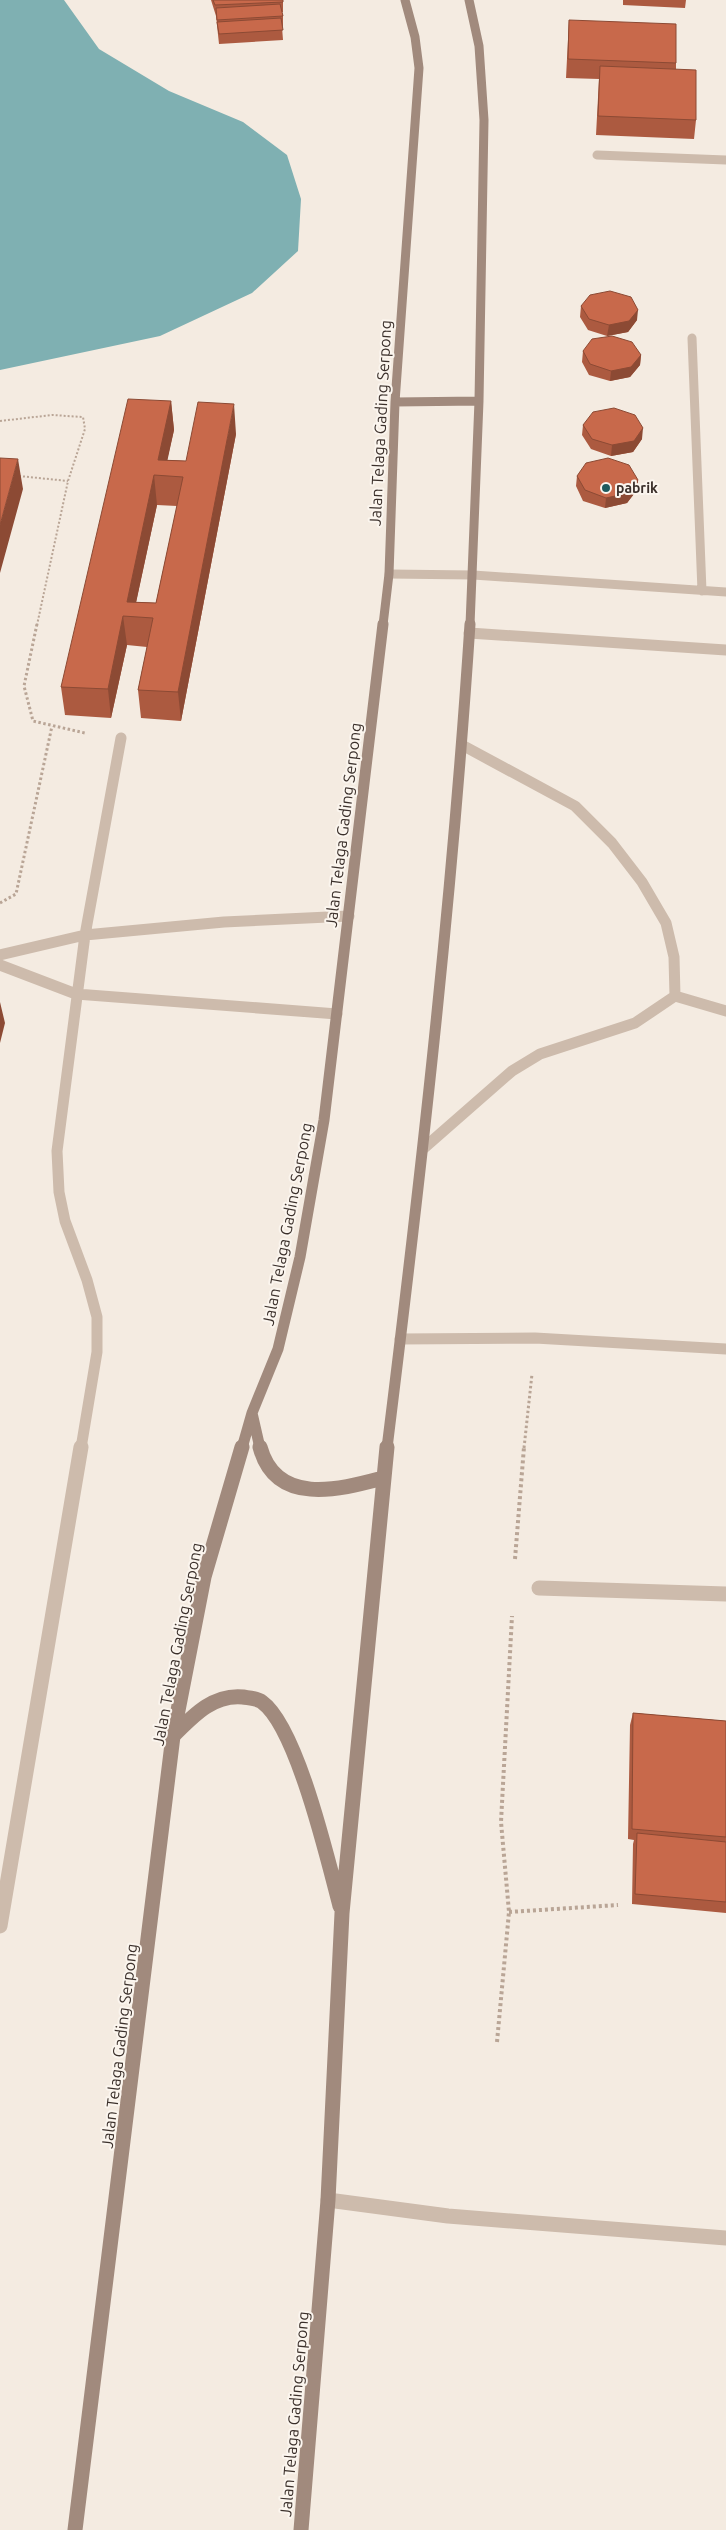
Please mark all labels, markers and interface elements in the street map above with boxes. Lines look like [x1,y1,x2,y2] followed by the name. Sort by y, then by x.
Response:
[366,320,394,526] street label: Jalan Telaga Gading Serpong
[616,480,658,496] place label: pabrik
[600,482,612,494] marker: pabrik
[321,722,365,928] street label: Jalan Telaga Gading Serpong
[258,1121,316,1327] street label: Jalan Telaga Gading Serpong
[148,1541,206,1747] street label: Jalan Telaga Gading Serpong
[97,1943,141,2149] street label: Jalan Telaga Gading Serpong
[276,2310,312,2518] street label: Jalan Telaga Gading Serpong

